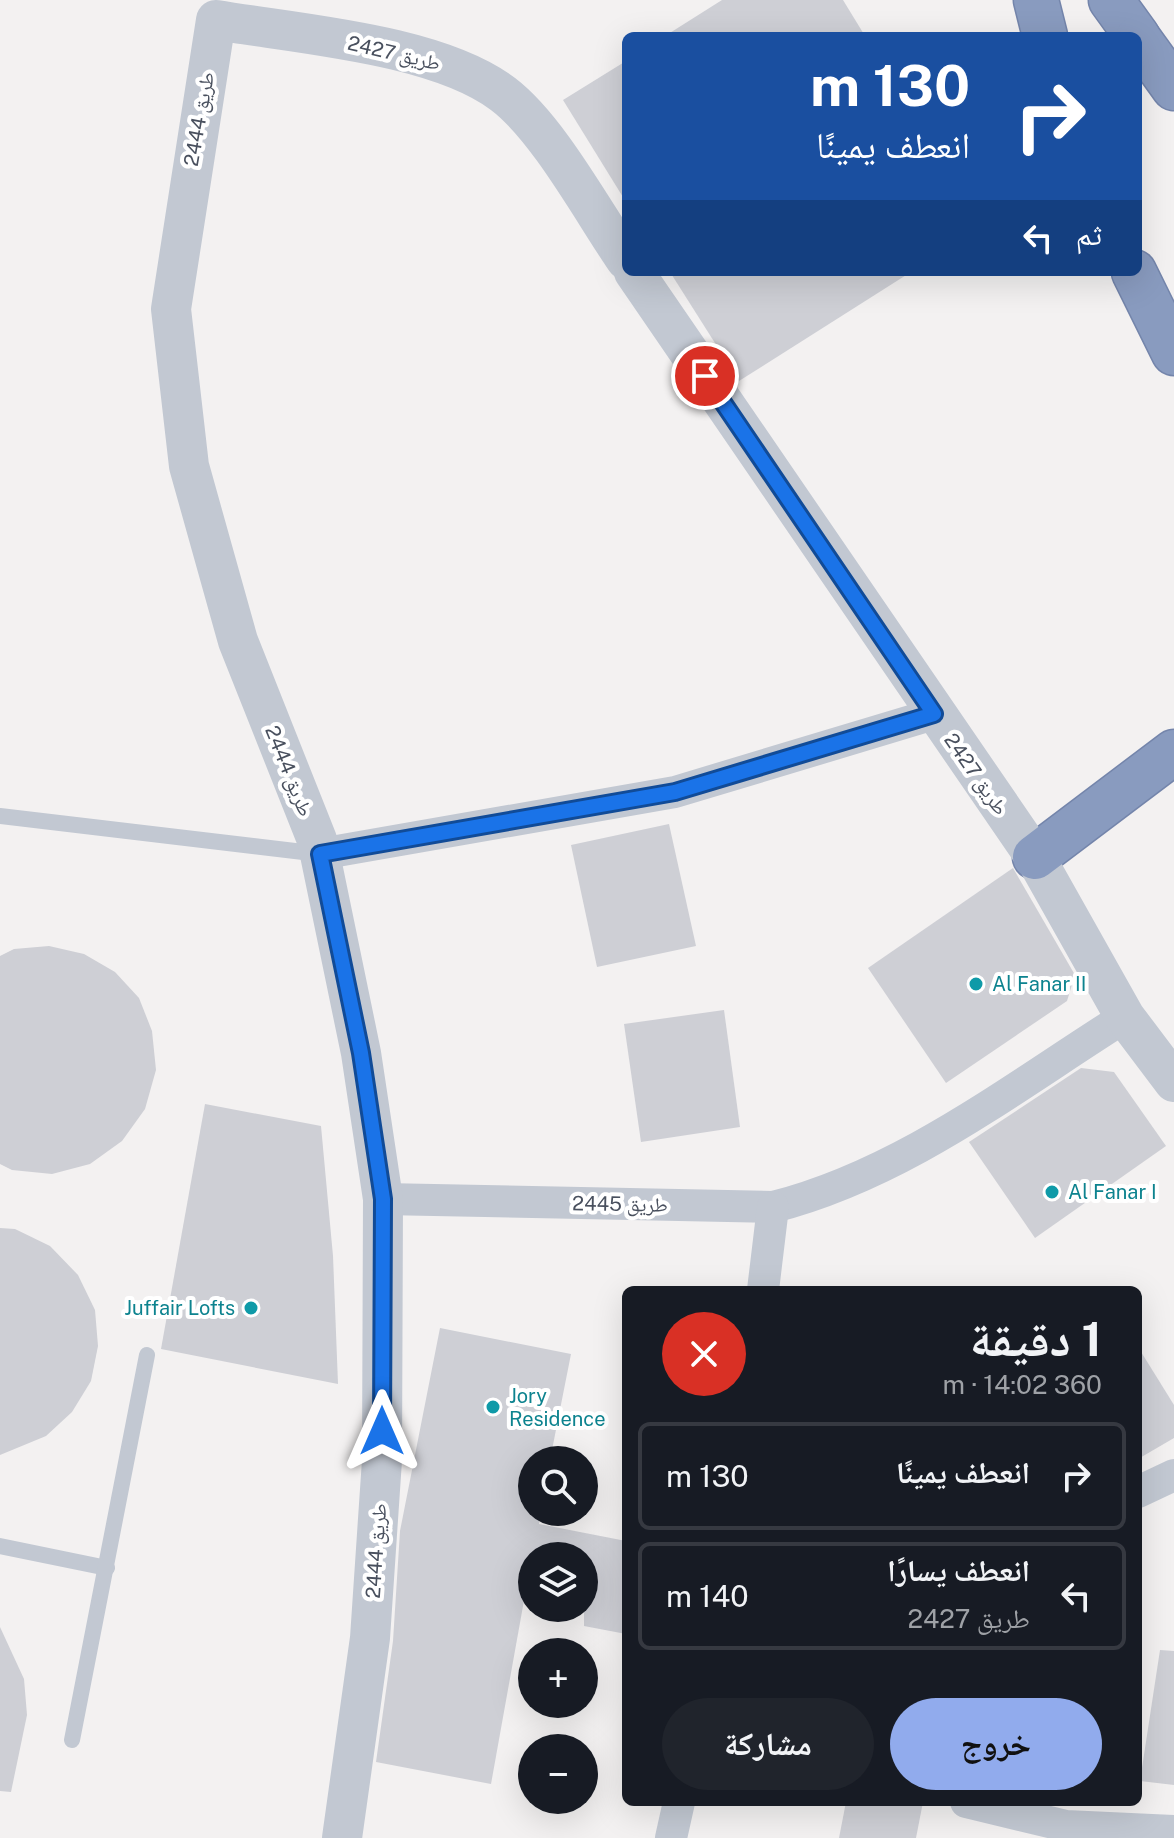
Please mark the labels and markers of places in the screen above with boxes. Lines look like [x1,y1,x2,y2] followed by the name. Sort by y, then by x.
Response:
[671,342,739,410] pin
[992,972,1086,996] place label: Al Fanar II
[967,975,985,993] marker: Al Fanar II
[1068,1180,1157,1204] place label: Al Fanar I
[1043,1183,1061,1201] marker: Al Fanar I
[124,1296,235,1320] place label: Juffair Lofts
[242,1299,260,1317] marker: Juffair Lofts
[509,1384,605,1431] place label: Jory Residence
[484,1398,502,1416] marker: Jory Residence

